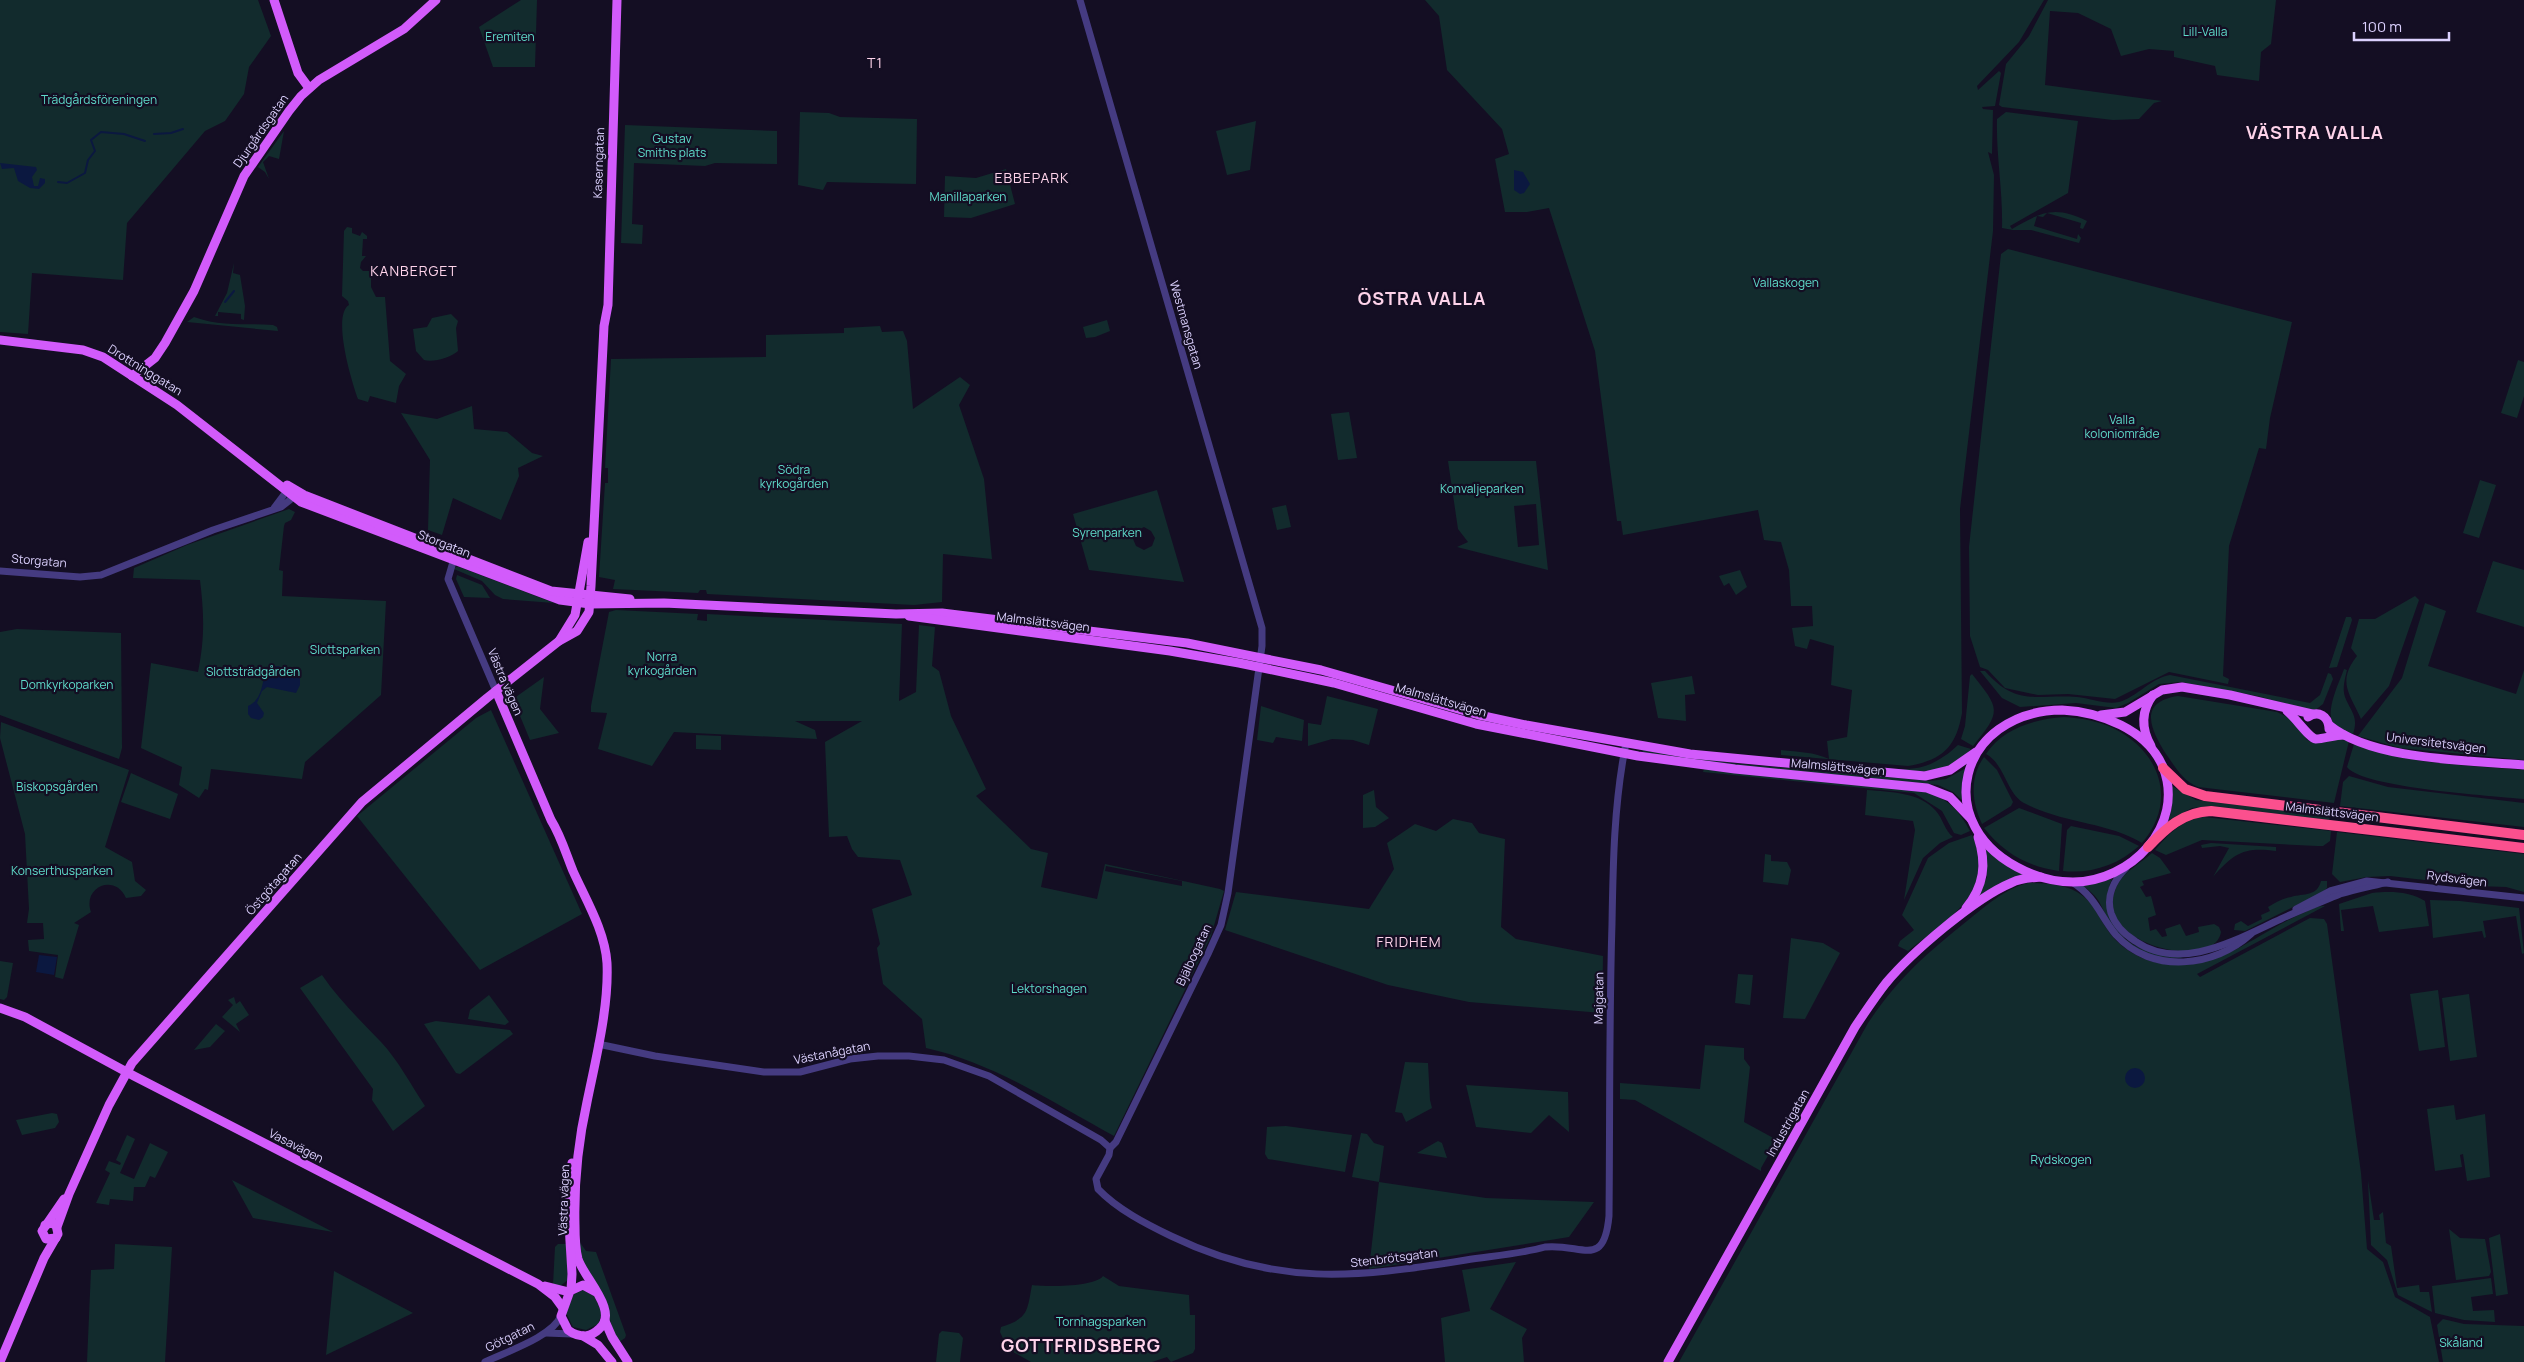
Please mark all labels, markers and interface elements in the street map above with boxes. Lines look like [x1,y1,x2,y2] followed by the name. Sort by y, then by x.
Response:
[2354,10,2449,42] scale bar
[2362,16,2402,37] text: 100 m
[2183,23,2227,40] park label: Lill-Valla
[485,28,535,45] park label: Eremiten
[867,53,883,72] district label: T1
[41,91,157,108] park label: Trädgårdsföreningen
[229,91,292,171] street label: Djurgårdsgatan
[2246,120,2384,144] district label: VÄSTRA VALLA
[589,127,608,199] street label: Kaserngatan
[638,130,706,161] park label: Gustav Smiths plats
[995,168,1069,187] district label: EBBEPARK
[930,188,1006,205] park label: Manillaparken
[370,261,458,280] district label: KANBERGET
[1753,274,1819,291] park label: Vallaskogen
[1166,279,1207,371] street label: Westmansgatan
[1358,286,1486,310] district label: ÖSTRA VALLA
[105,340,186,399] street label: Drottninggatan
[2085,411,2159,442] park label: Valla koloniområde
[760,461,828,492] park label: Södra kyrkogården
[1440,480,1524,497] park label: Konvaljeparken
[1072,524,1142,541] park label: Syrenparken
[415,526,473,561] street label: Storgatan
[11,550,67,571] street label: Storgatan
[995,607,1091,636] street label: Malmslättsvägen
[310,641,380,658] park label: Slottsparken
[484,646,527,718] street label: Västra vägen
[628,648,696,679] park label: Norra kyrkogården
[206,663,300,680] park label: Slottsträdgården
[21,676,113,693] park label: Domkyrkoparken
[1394,678,1489,721] street label: Malmslättsvägen
[2385,728,2487,757] street label: Universitetsvägen
[1791,754,1886,779] street label: Malmslättsvägen
[16,778,98,795] park label: Biskopsgården
[2284,797,2380,826] street label: Malmslättsvägen
[242,849,306,919] street label: Östgötagatan
[11,862,113,879] park label: Konserthusparken
[2426,866,2488,891] street label: Rydsvägen
[1172,921,1215,988] street label: Bjälbogatan
[1377,932,1441,951] district label: FRIDHEM
[1590,972,1607,1024] street label: Majgatan
[1011,980,1087,997] park label: Lektorshagen
[792,1037,871,1068] street label: Västanågatan
[1762,1086,1813,1160] street label: Industrigatan
[266,1124,327,1167] street label: Vasavägen
[2030,1151,2092,1168] park label: Rydskogen
[554,1164,573,1236] street label: Västra vägen
[1349,1244,1439,1271] street label: Stenbrötsgatan
[1056,1313,1146,1330] park label: Tornhagsparken
[482,1317,537,1356] street label: Götgatan
[1001,1333,1161,1357] district label: GOTTFRIDSBERG
[2439,1334,2483,1351] park label: Skåland

